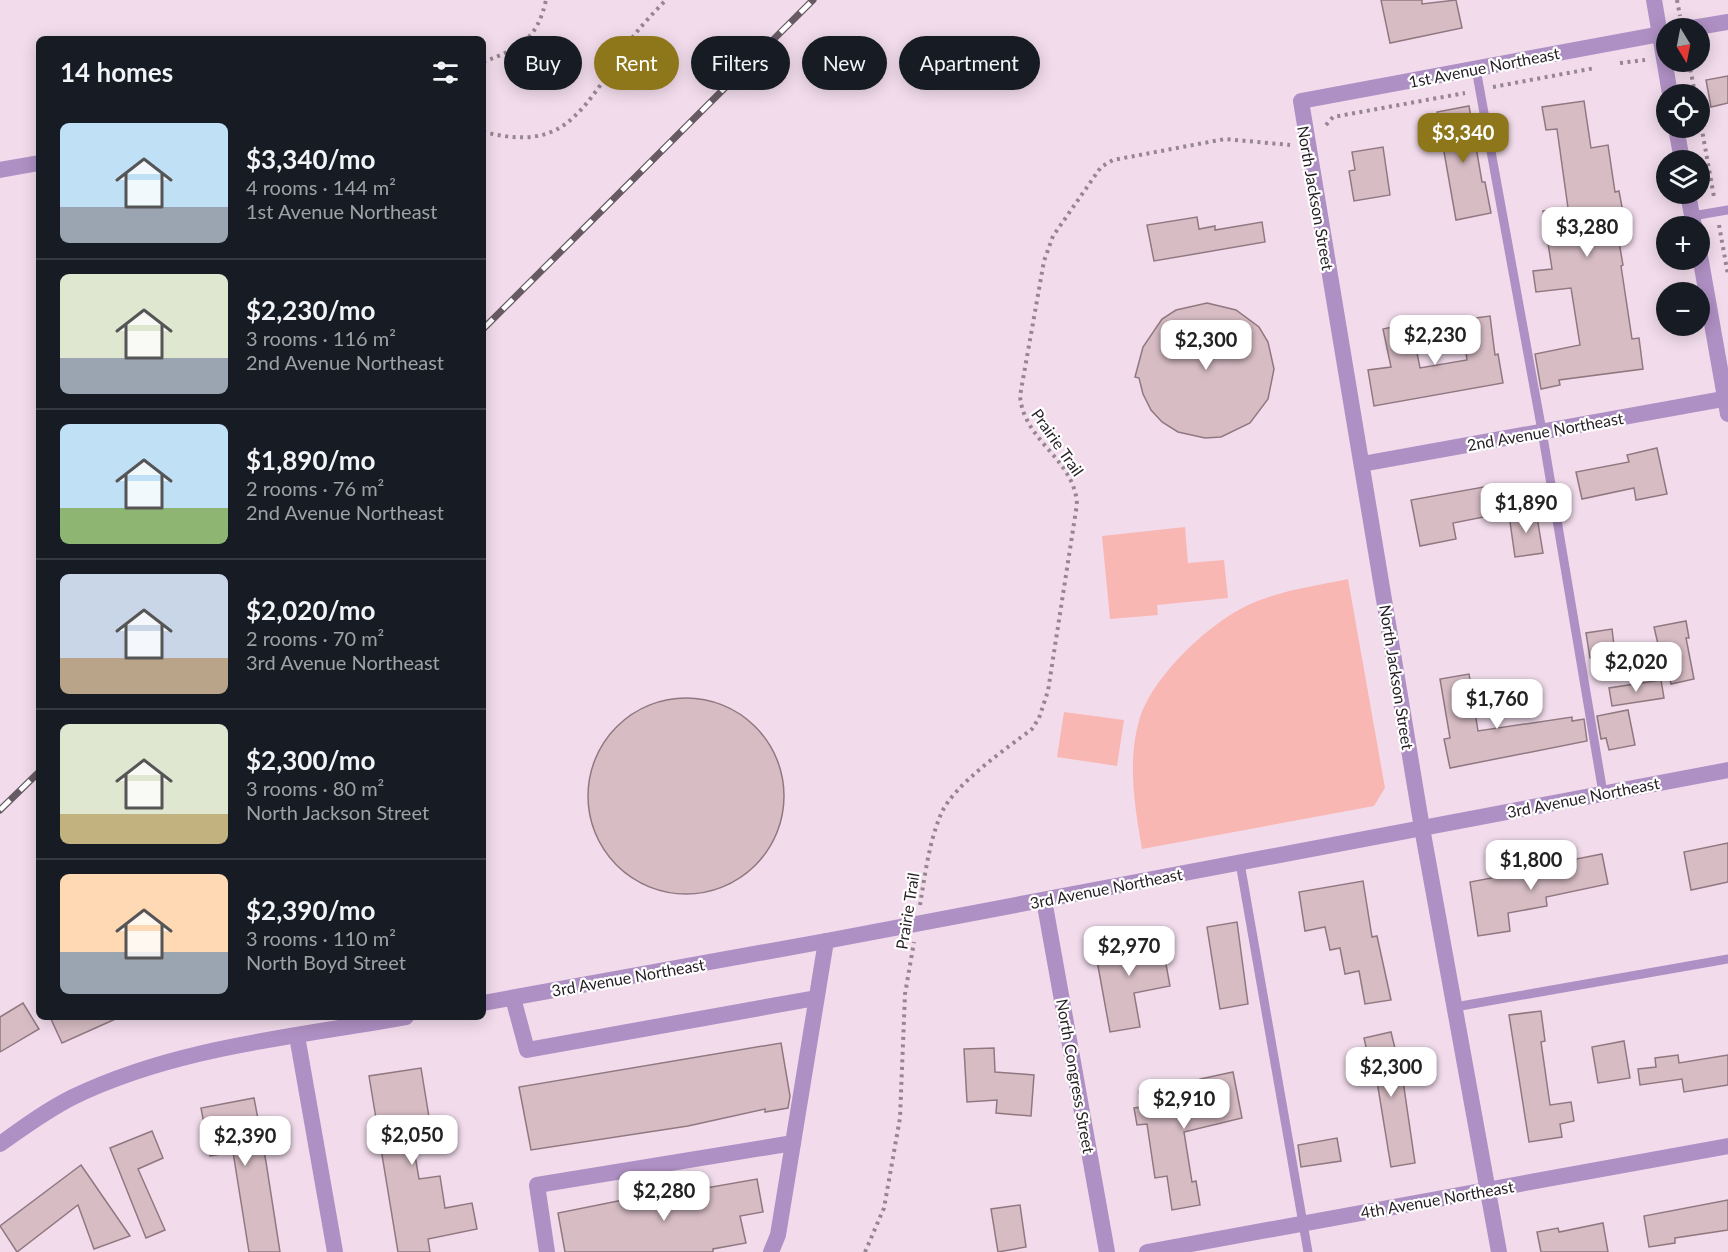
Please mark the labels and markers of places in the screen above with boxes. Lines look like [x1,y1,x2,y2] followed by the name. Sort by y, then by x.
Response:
[1414,113,1512,164] pin: $3,340
[1538,207,1636,258] pin: $3,280
[1386,315,1484,366] pin: $2,230
[1157,320,1255,371] pin: $2,300
[1477,483,1575,534] pin: $1,890
[1587,642,1685,693] pin: $2,020
[1448,679,1546,730] pin: $1,760
[1482,840,1580,891] pin: $1,800
[1080,926,1178,977] pin: $2,970
[1342,1047,1440,1098] pin: $2,300
[1135,1079,1233,1130] pin: $2,910
[363,1115,461,1166] pin: $2,050
[196,1116,294,1167] pin: $2,390
[615,1171,713,1222] pin: $2,280

